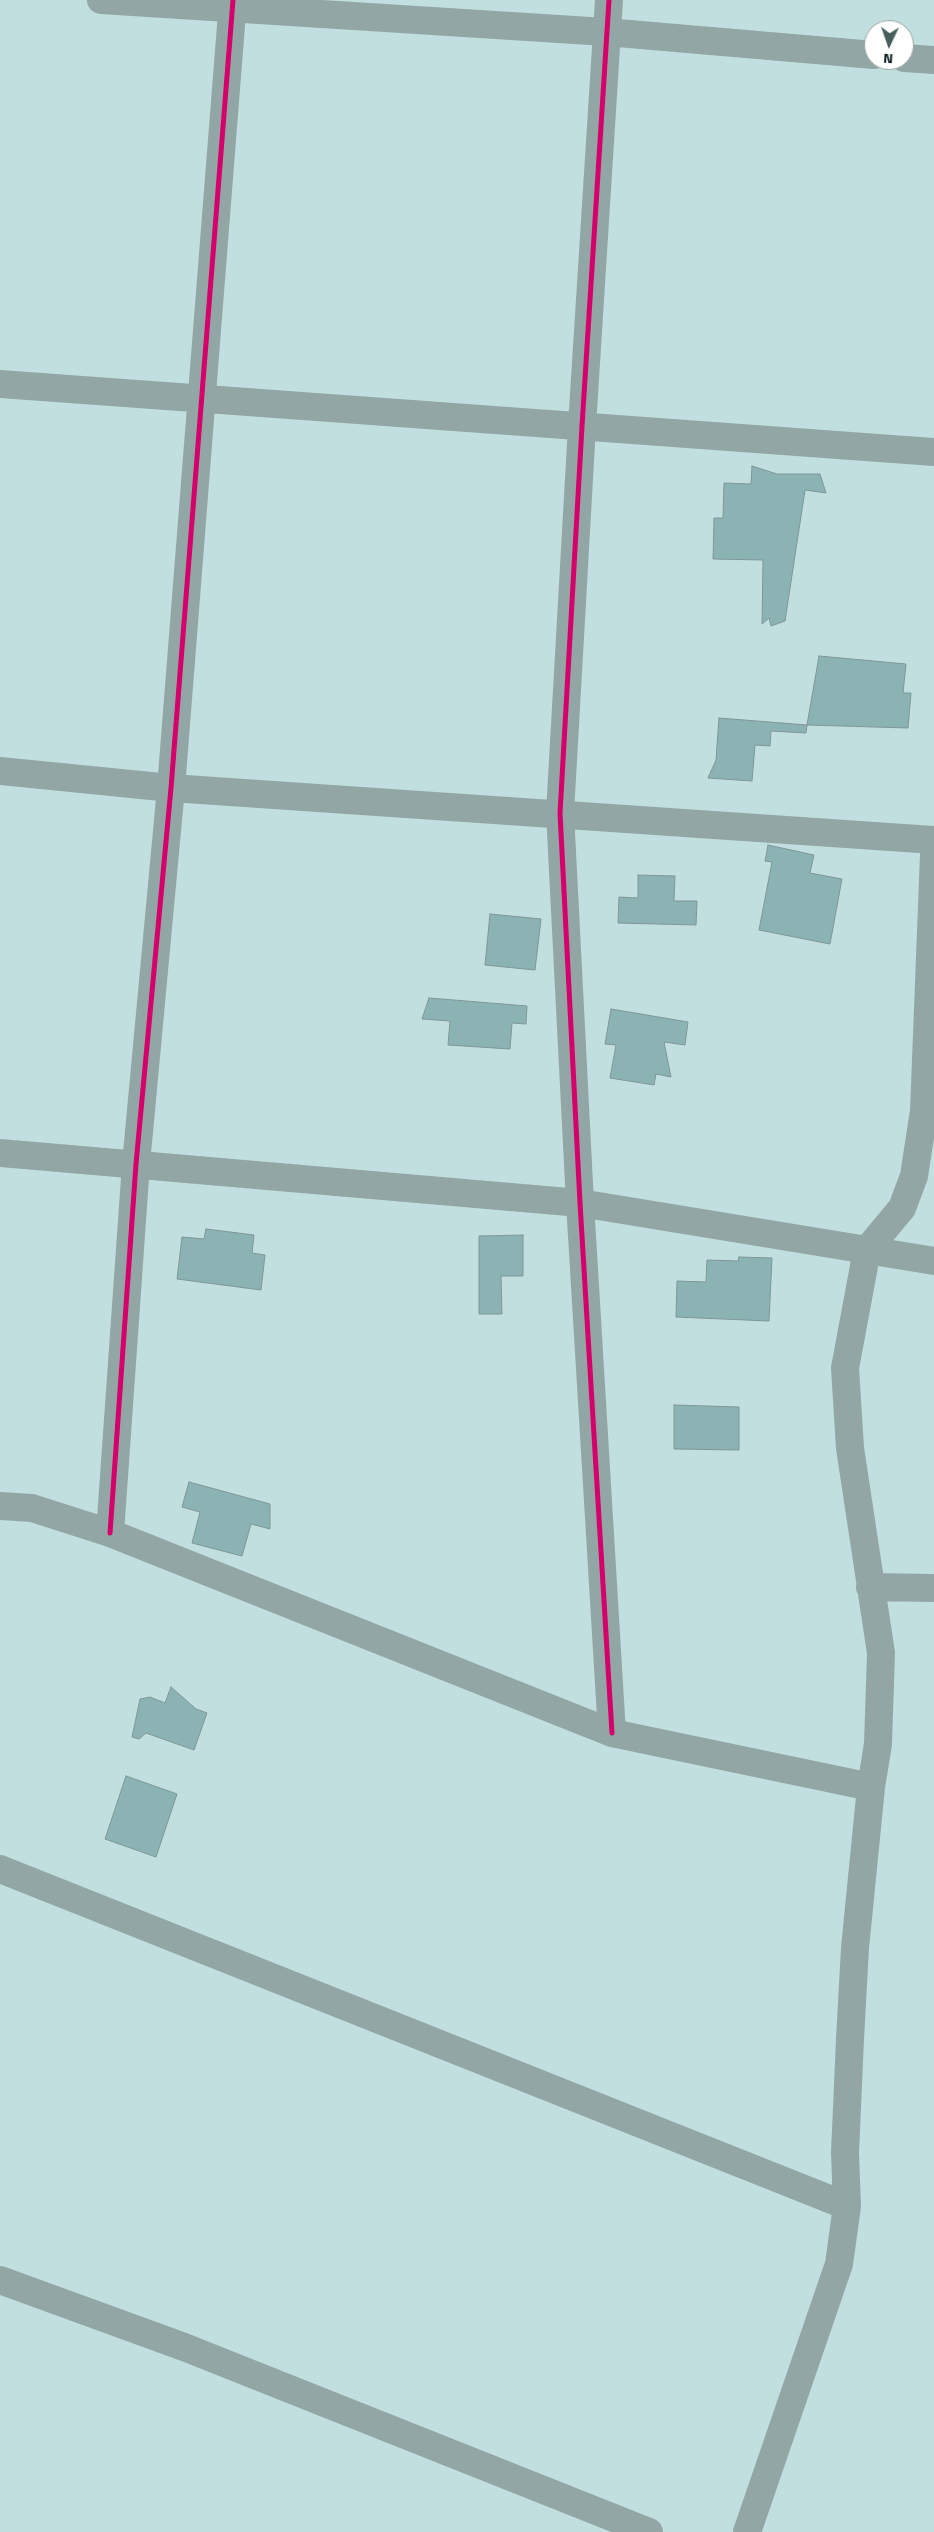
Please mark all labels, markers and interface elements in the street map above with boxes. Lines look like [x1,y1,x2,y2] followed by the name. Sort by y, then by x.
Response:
[864,20,914,70] north arrow
[883,49,894,70] text: N

